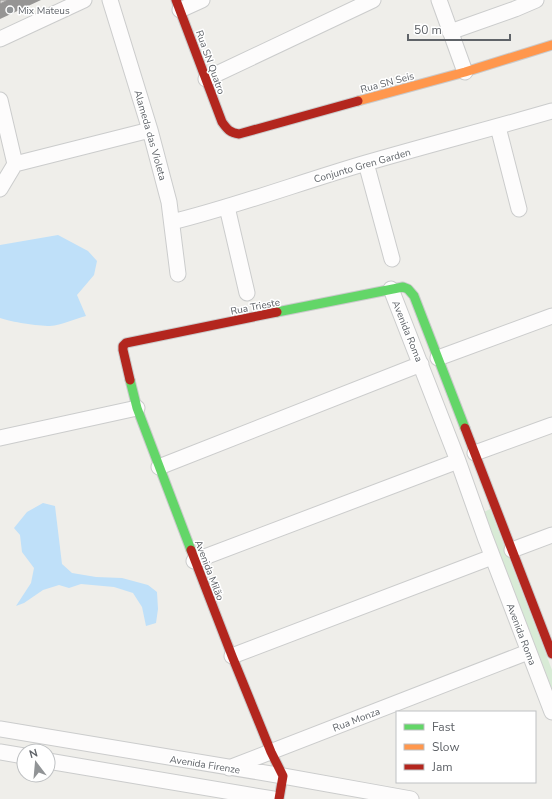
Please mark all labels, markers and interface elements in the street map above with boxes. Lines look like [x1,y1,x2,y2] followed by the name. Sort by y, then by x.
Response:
[18,4,70,18] place label: Mix Mateus
[5,5,15,15] marker: Mix Mateus
[408,16,510,42] scale bar
[414,22,442,38] text: 50 m
[192,28,228,97] street label: Rua SN Quatro
[359,69,416,97] street label: Rua SN Seis
[130,88,170,182] street label: Alameda das Violeta
[312,145,412,186] street label: Conjunto Gren Garden
[229,295,281,319] street label: Rua Trieste
[388,299,426,364] street label: Avenida Roma
[191,538,227,603] street label: Avenida Milão
[503,601,539,667] street label: Avenida Roma
[331,704,382,735] street label: Rua Monza
[396,711,536,783] legend
[432,719,455,735] text: Fast
[432,739,460,755] text: Slow
[16,743,56,783] north arrow
[27,746,39,762] text: N
[169,752,241,777] street label: Avenida Firenze
[431,759,453,775] text: Jam

